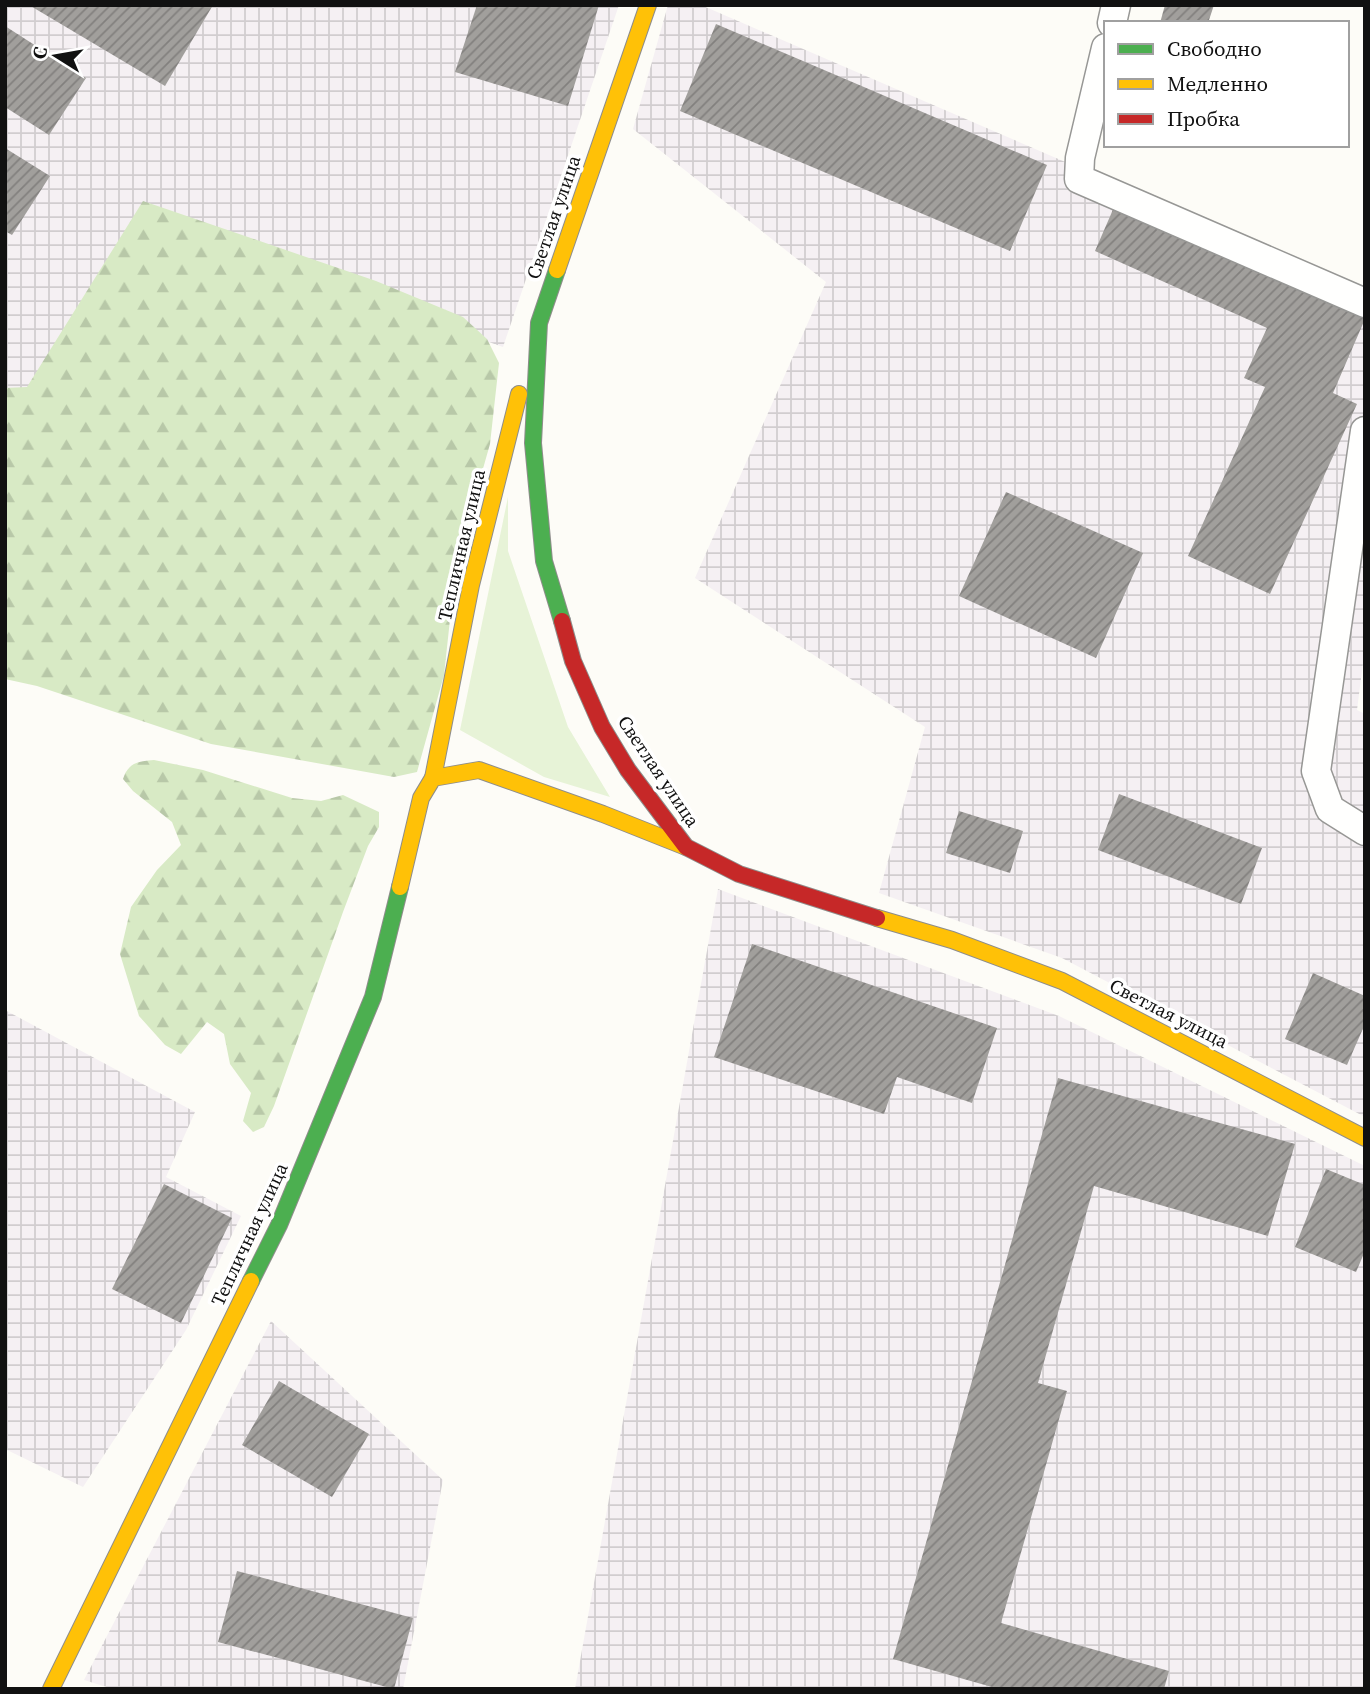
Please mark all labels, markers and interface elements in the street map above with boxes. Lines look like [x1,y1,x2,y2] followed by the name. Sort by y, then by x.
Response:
[21,21,91,91] north arrow
[1104,21,1349,147] legend
[1167,34,1262,63] text: Свободно
[25,44,53,61] text: С
[1167,69,1268,98] text: Медленно
[1167,104,1240,133] text: Пробка
[520,151,586,282] street label: Светлая улица
[431,466,491,623] street label: Тепличная улица
[612,710,706,832] street label: Светлая улица
[1105,972,1233,1054] street label: Светлая улица
[204,1158,294,1310] street label: Тепличная улица

